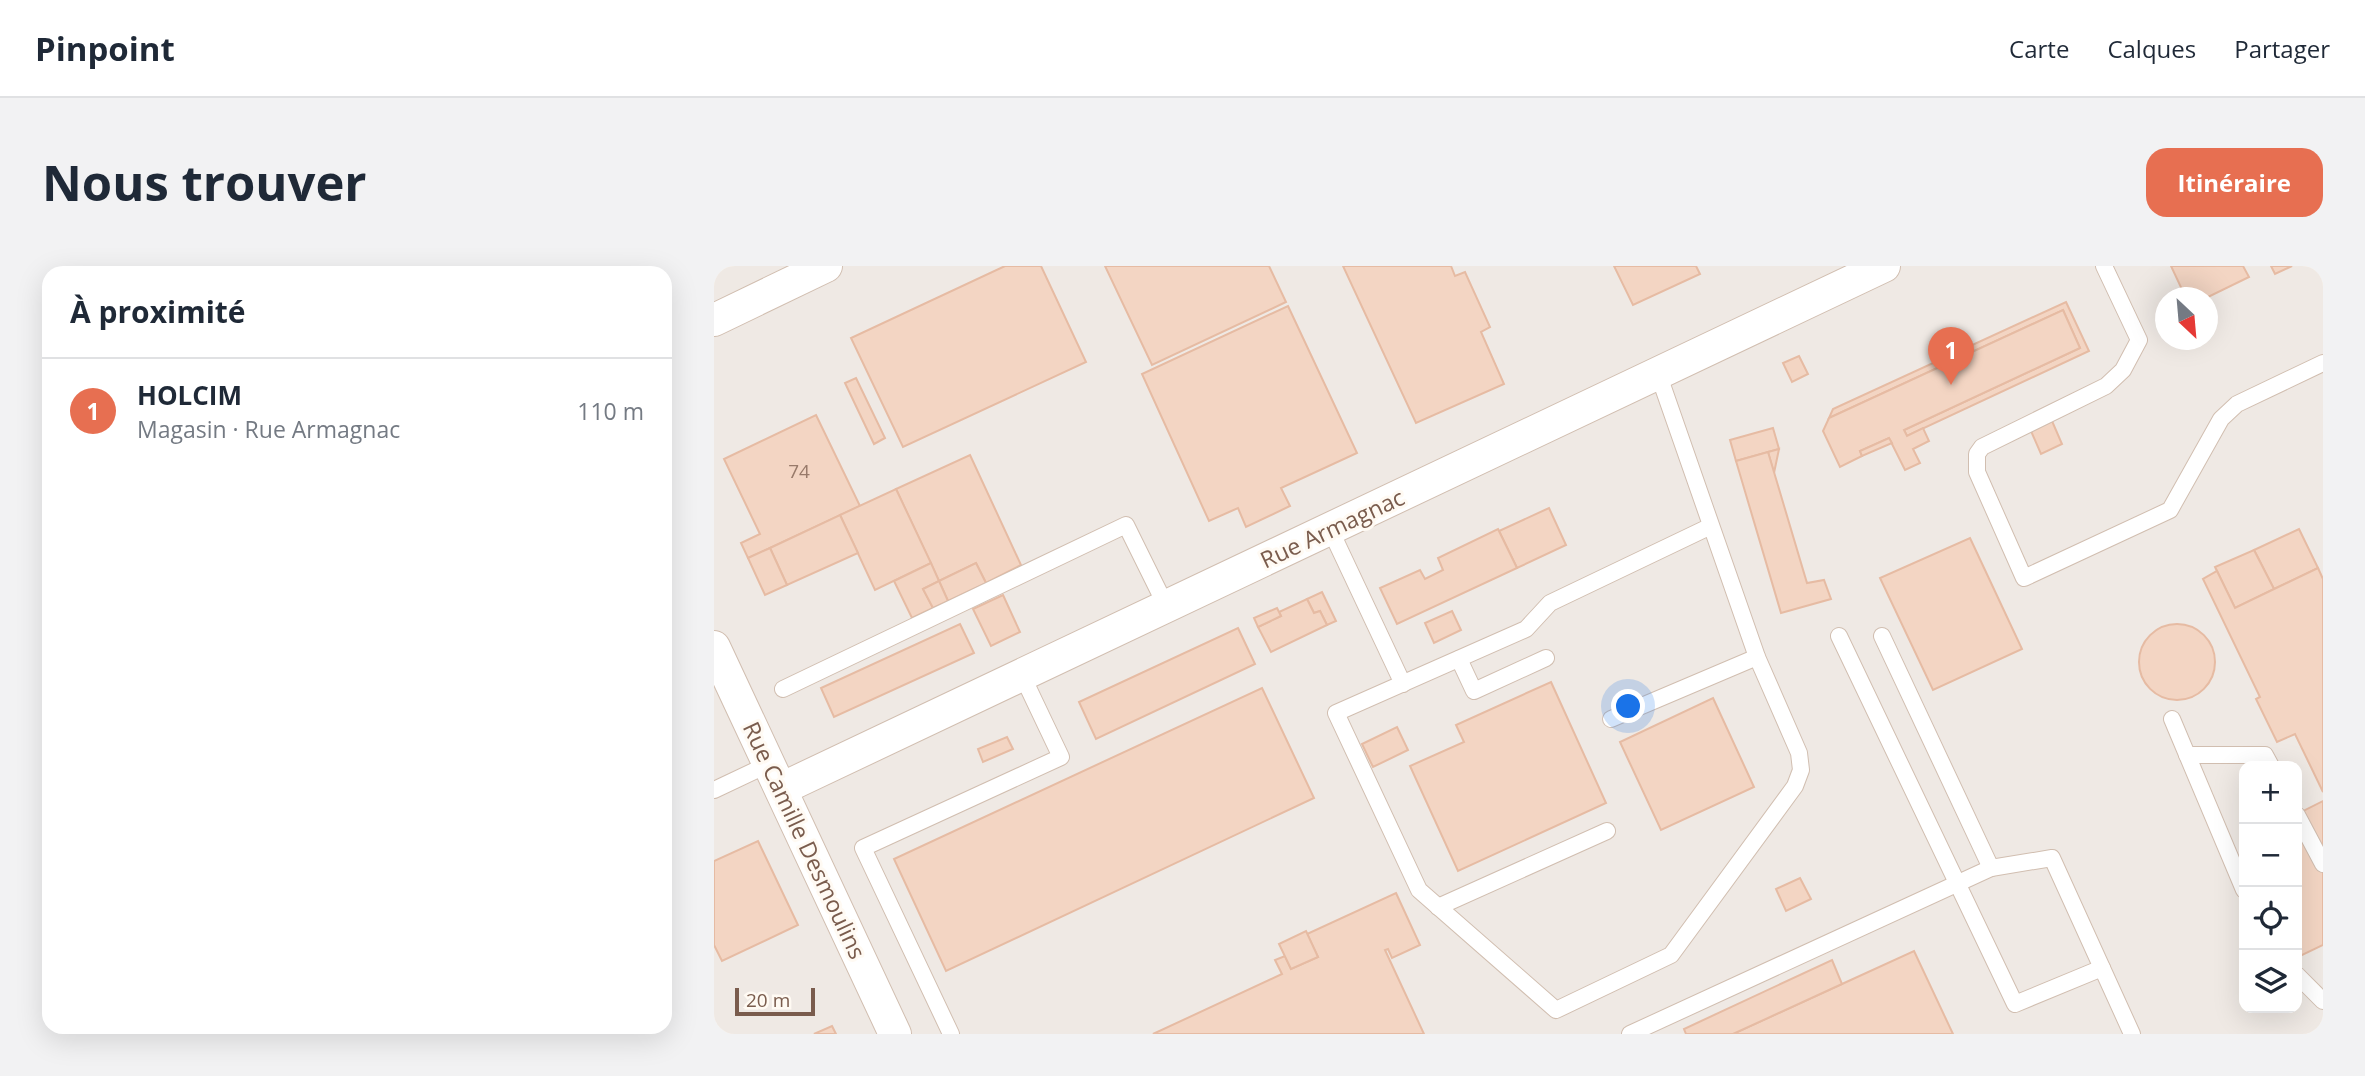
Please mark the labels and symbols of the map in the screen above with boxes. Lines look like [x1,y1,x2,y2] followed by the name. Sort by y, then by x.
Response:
[2155,287,2218,350] north arrow
[1928,327,1974,385] pin: 1
[788,458,810,484] house number: 74
[1255,481,1409,575] street label: Rue Armagnac
[1611,689,1645,723] your location
[736,716,874,964] street label: Rue Camille Desmoulins
[735,985,816,1017] scale bar

